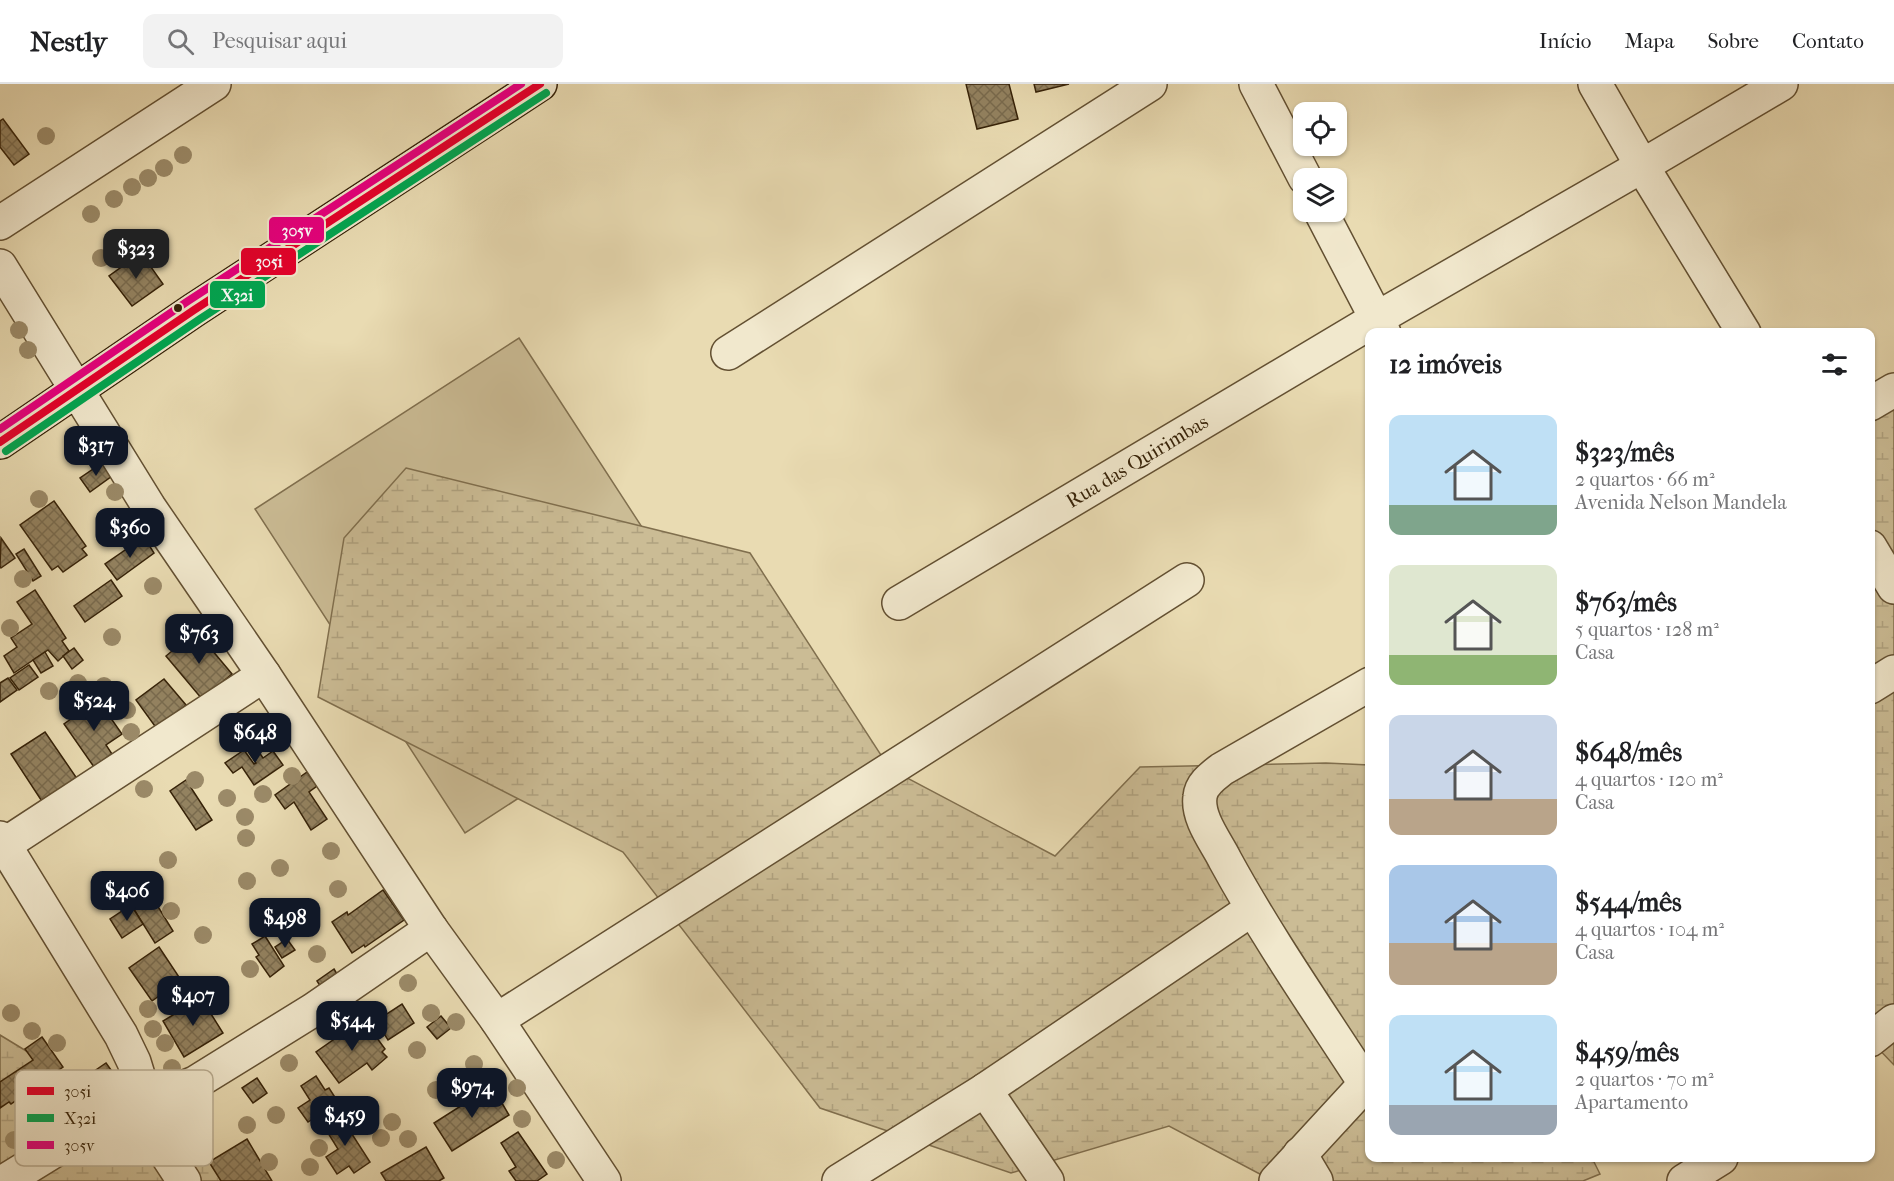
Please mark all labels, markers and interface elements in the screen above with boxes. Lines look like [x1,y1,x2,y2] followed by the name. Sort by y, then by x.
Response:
[143,14,563,68] search box
[30,25,107,58] text: Nestly
[164,25,197,58] icon: search
[212,28,347,54] text: Pesquisar aqui
[1539,29,1591,53] text: Início
[1624,29,1674,53] text: Mapa
[1707,29,1759,53] text: Sobre
[1792,29,1864,53] text: Contato
[1293,102,1347,222] map controls
[1293,102,1347,156] button: locate
[1293,168,1347,222] button: layers
[268,216,325,244] line badge: 305v
[282,221,313,241] text: 305v
[100,229,172,280] pin: $323
[117,237,155,260] text: $323
[240,247,297,276] line badge: 305i
[255,252,283,272] text: 305i
[209,280,266,309] line badge: X32i
[220,286,253,306] text: X32i
[172,302,184,314] unlabelled marker
[1818,348,1851,381] icon: filters
[1389,349,1502,380] text: 12 imóveis
[1062,410,1212,513] street label: Rua das Quirimbas
[60,426,132,477] pin: $317
[78,434,114,457] text: $317
[1575,437,1674,468] text: $323/mês
[1437,439,1509,511] icon: home
[1575,468,1715,491] text: 2 quartos · 66 m²
[1575,491,1787,514] text: Avenida Nelson Mandela
[94,508,166,559] pin: $360
[109,516,151,539] text: $360
[1575,587,1677,618] text: $763/mês
[1437,589,1509,661] icon: home
[163,614,235,665] pin: $763
[1575,618,1719,641] text: 5 quartos · 128 m²
[179,622,219,645] text: $763
[1575,641,1614,664] text: Casa
[58,681,130,732] pin: $524
[73,689,115,712] text: $524
[219,713,291,764] pin: $648
[233,721,277,744] text: $648
[1575,737,1682,768] text: $648/mês
[1437,739,1509,811] icon: home
[1575,768,1723,791] text: 4 quartos · 120 m²
[1575,791,1614,814] text: Casa
[91,871,163,922] pin: $406
[105,879,149,902] text: $406
[1575,887,1682,918] text: $544/mês
[1437,889,1509,961] icon: home
[249,898,321,949] pin: $498
[263,906,307,929] text: $498
[1575,918,1724,941] text: 4 quartos · 104 m²
[1575,941,1614,964] text: Casa
[157,976,229,1027] pin: $407
[171,984,215,1007] text: $407
[316,1001,388,1052] pin: $544
[330,1009,374,1032] text: $544
[1575,1037,1679,1068] text: $459/mês
[1437,1039,1509,1111] icon: home
[436,1068,508,1119] pin: $974
[1575,1068,1714,1091] text: 2 quartos · 70 m²
[15,1070,213,1166] legend
[451,1076,493,1099] text: $974
[64,1082,91,1101] text: 305i
[1575,1091,1688,1114] text: Apartamento
[309,1096,381,1147] pin: $459
[324,1104,366,1127] text: $459
[64,1109,96,1128] text: X32i
[64,1136,95,1155] text: 305v

